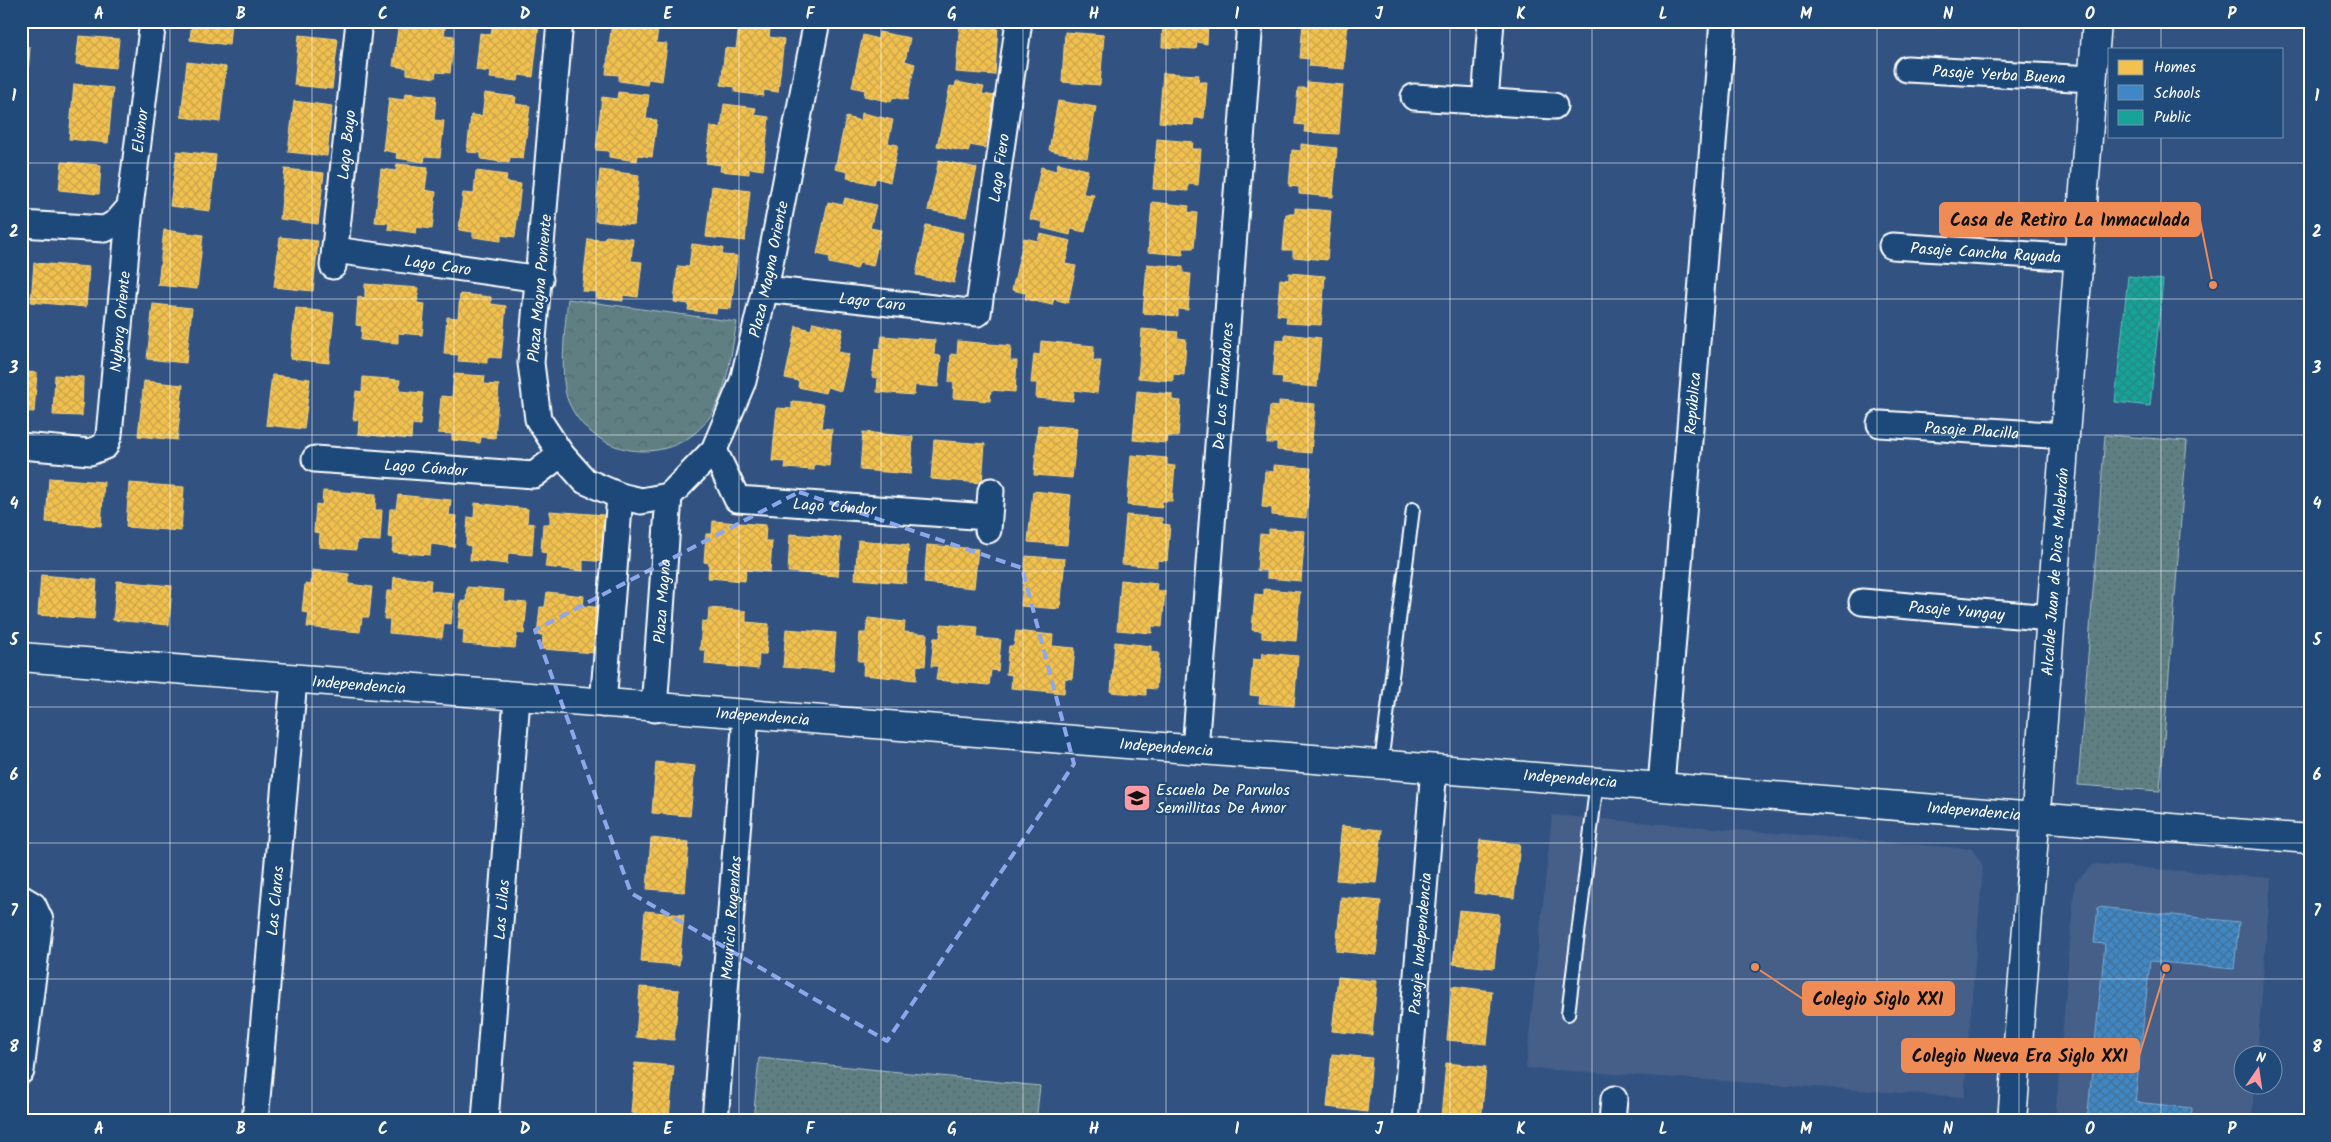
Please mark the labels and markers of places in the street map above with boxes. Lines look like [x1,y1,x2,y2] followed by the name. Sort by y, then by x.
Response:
[1940,203,2200,236] callout: Casa de Retiro La Inmaculada
[1156,778,1290,821] place label: Escuela De Parvulos Semillitas De Amor
[1122,783,1152,813] school or university icon: Escuela De Parvulos Semillitas De Amor
[1803,982,1954,1015] callout: Colegio Siglo XXI
[1902,1039,2139,1072] callout: Colegio Nueva Era Siglo XXI

